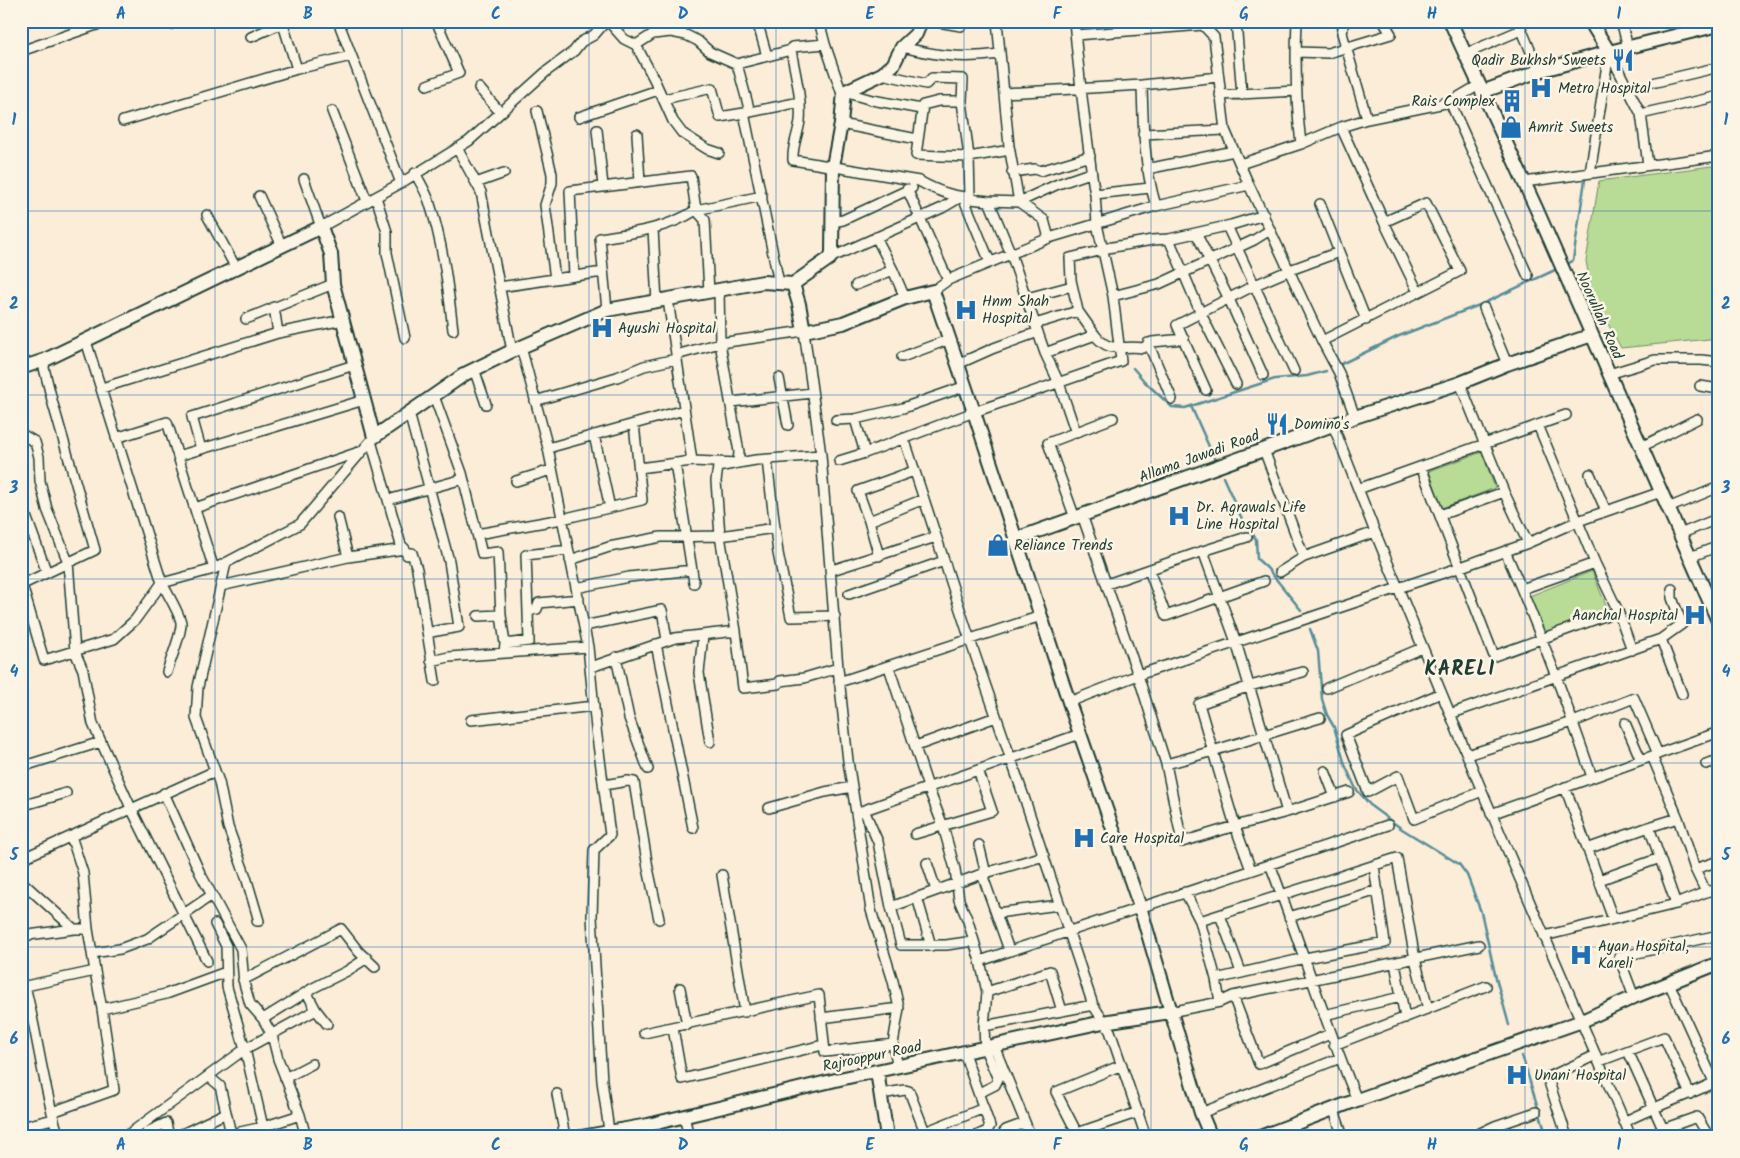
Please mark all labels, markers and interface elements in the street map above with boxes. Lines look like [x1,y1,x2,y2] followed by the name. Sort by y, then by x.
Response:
[116,2,126,27] text: A
[303,2,313,27] text: B
[491,2,501,27] text: C
[678,2,689,27] text: D
[866,2,876,27] text: E
[1053,2,1063,27] text: F
[1239,2,1249,27] text: G
[1427,2,1437,27] text: H
[1617,2,1622,27] text: I
[1610,47,1636,73] restaurant icon: Qadir Bukhsh Sweets
[1471,49,1607,73] place label: Qadir Bukhsh Sweets
[1528,75,1554,101] hospital icon: Metro Hospital
[1558,77,1651,101] place label: Metro Hospital
[1499,88,1525,114] building icon: Rais Complex
[1412,90,1496,114] place label: Rais Complex
[12,108,17,133] text: 1
[1724,108,1729,133] text: 1
[1498,114,1524,140] shop icon: Amrit Sweets
[1528,116,1614,140] place label: Amrit Sweets
[1569,267,1629,364] street label: Noorullah Road
[982,290,1049,331] place label: Hnm Shah Hospital
[9,292,19,317] text: 2
[1721,292,1731,317] text: 2
[953,297,979,323] hospital icon: Hnm Shah Hospital
[589,315,615,341] hospital icon: Ayushi Hospital
[618,317,716,341] place label: Ayushi Hospital
[1264,411,1290,437] restaurant icon: Domino's
[1294,413,1350,437] place label: Domino's
[1136,424,1264,490] street label: Allama Jawadi Road
[9,476,19,501] text: 3
[1721,476,1731,501] text: 3
[1196,496,1306,537] place label: Dr. Agrawals Life Line Hospital
[1166,503,1192,529] hospital icon: Dr. Agrawals Life Line Hospital
[985,532,1011,558] shop icon: Reliance Trends
[1014,534,1113,558] place label: Reliance Trends
[1682,602,1708,628] hospital icon: Aanchal Hospital
[1572,604,1678,628] place label: Aanchal Hospital
[1425,654,1495,686] district label: KARELI
[10,660,19,685] text: 4
[1722,660,1731,685] text: 4
[1071,825,1097,851] hospital icon: Care Hospital
[1100,827,1185,851] place label: Care Hospital
[9,843,20,868] text: 5
[1721,843,1732,868] text: 5
[1598,935,1689,976] place label: Ayan Hospital, Kareli
[1568,942,1594,968] hospital icon: Ayan Hospital, Kareli
[10,1027,19,1052] text: 6
[1722,1027,1731,1052] text: 6
[820,1035,924,1079] street label: Rajrooppur Road
[1504,1062,1530,1088] hospital icon: Unani Hospital
[1534,1064,1626,1088] place label: Unani Hospital
[116,1133,126,1158] text: A
[303,1133,313,1158] text: B
[491,1133,501,1158] text: C
[678,1133,689,1158] text: D
[866,1133,876,1158] text: E
[1053,1133,1063,1158] text: F
[1239,1133,1249,1158] text: G
[1427,1133,1437,1158] text: H
[1617,1133,1622,1158] text: I

